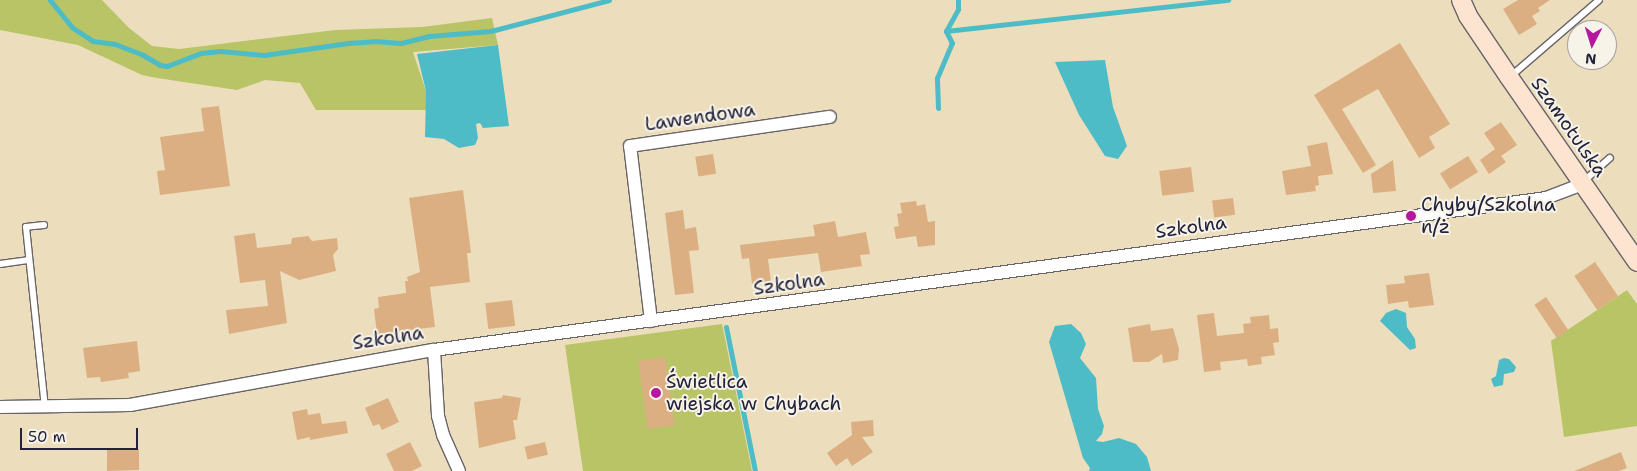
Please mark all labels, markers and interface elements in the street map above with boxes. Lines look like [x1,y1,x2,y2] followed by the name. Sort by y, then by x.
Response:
[1567,20,1617,70] north arrow
[1584,49,1597,68] text: N
[1526,73,1612,181] street label: Szamotulska
[643,98,757,136] street label: Lawendowa
[1421,194,1556,238] place label: Chyby/Szkolna n/ż
[1405,210,1417,222] marker: Chyby/Szkolna n/ż
[1154,211,1228,243] street label: Szkolna
[752,268,826,300] street label: Szkolna
[351,321,425,355] street label: Szkolna
[666,371,841,415] place label: Świetlica wiejska w Chybach
[650,387,662,399] marker: Świetlica wiejska w Chybach
[22,418,140,450] scale bar
[28,427,66,447] text: 50 m

